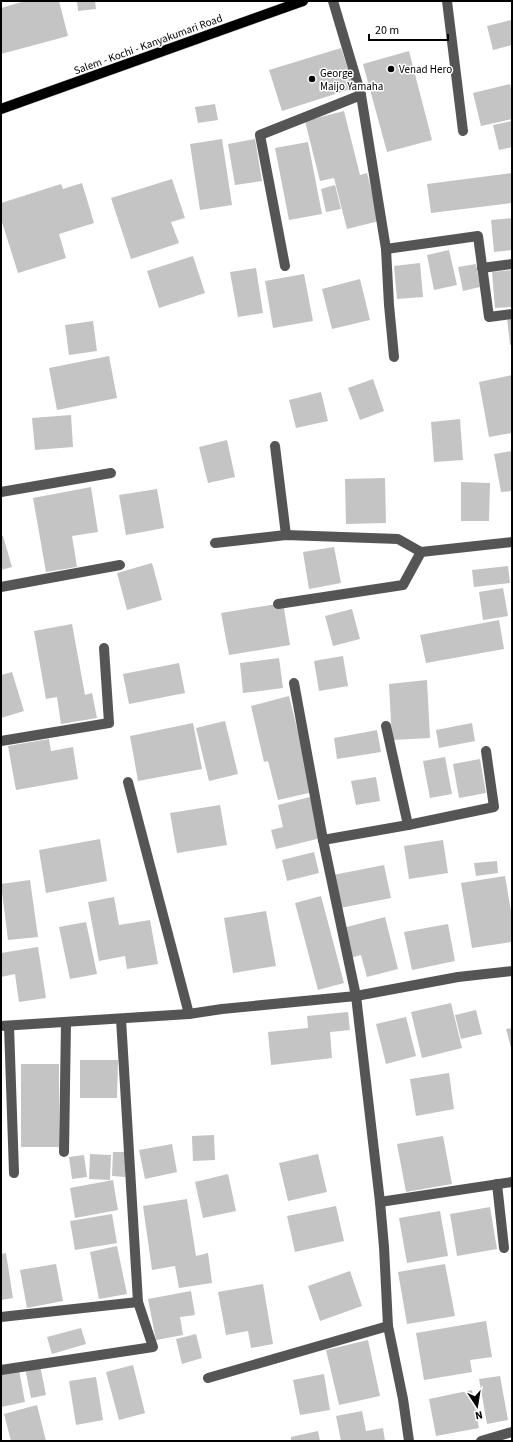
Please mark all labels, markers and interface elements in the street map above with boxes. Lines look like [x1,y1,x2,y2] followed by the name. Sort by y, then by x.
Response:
[72,11,225,78] street label: Salem - Kochi - Kanyakumari Road
[369,16,448,42] scale bar
[375,22,399,39] text: 20 m
[399,62,452,77] place label: Venad Hero
[386,64,396,74] marker: Venad Hero
[320,66,383,94] place label: George Maijo Yamaha
[307,74,317,84] marker: George Maijo Yamaha
[457,1386,497,1426] north arrow
[474,1407,484,1423] text: N

